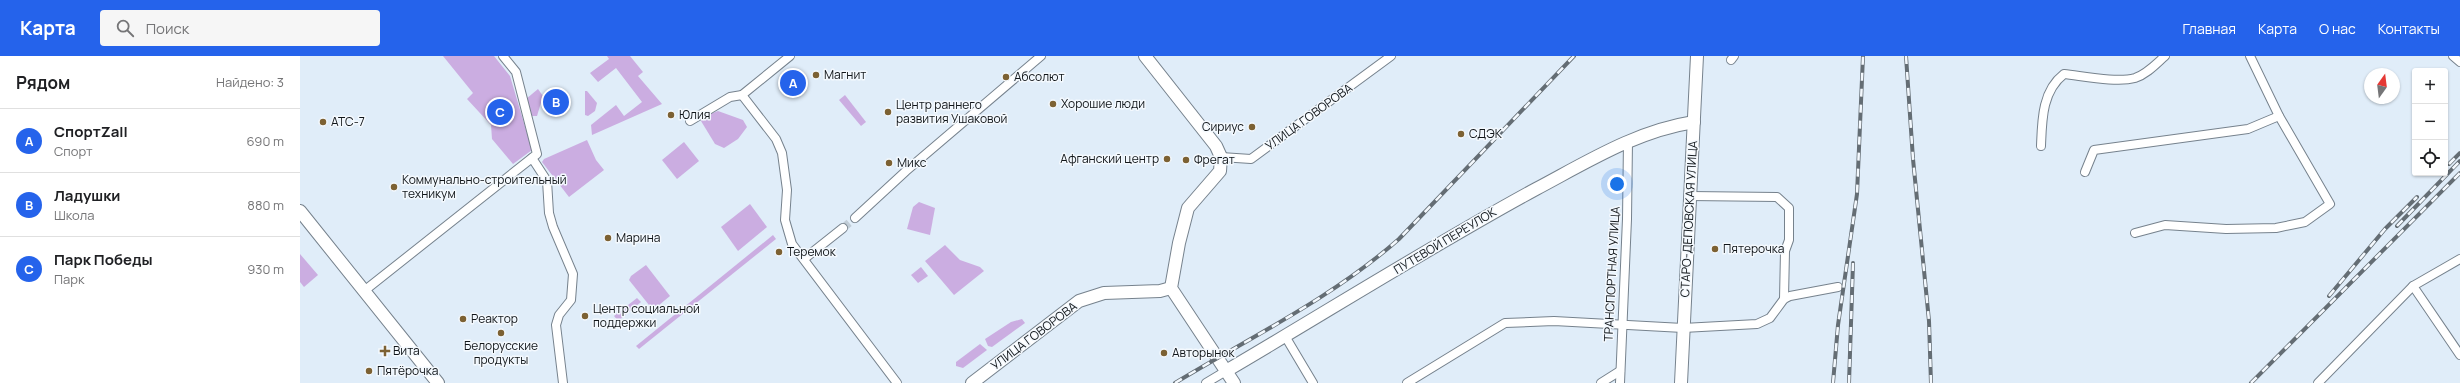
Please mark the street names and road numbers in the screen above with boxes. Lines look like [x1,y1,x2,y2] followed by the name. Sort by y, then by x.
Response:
[1262,79,1356,154] street label: УЛИЦА ГОВОРОВА
[1676,140,1701,298] street label: СТАРО-ДЕПОВСКАЯ УЛИЦА
[1390,203,1500,278] street label: ПУТЕВОЙ ПЕРЕУЛОК
[1599,206,1624,342] street label: ТРАНСПОРТНАЯ УЛИЦА
[987,297,1081,374] street label: УЛИЦА ГОВОРОВА

